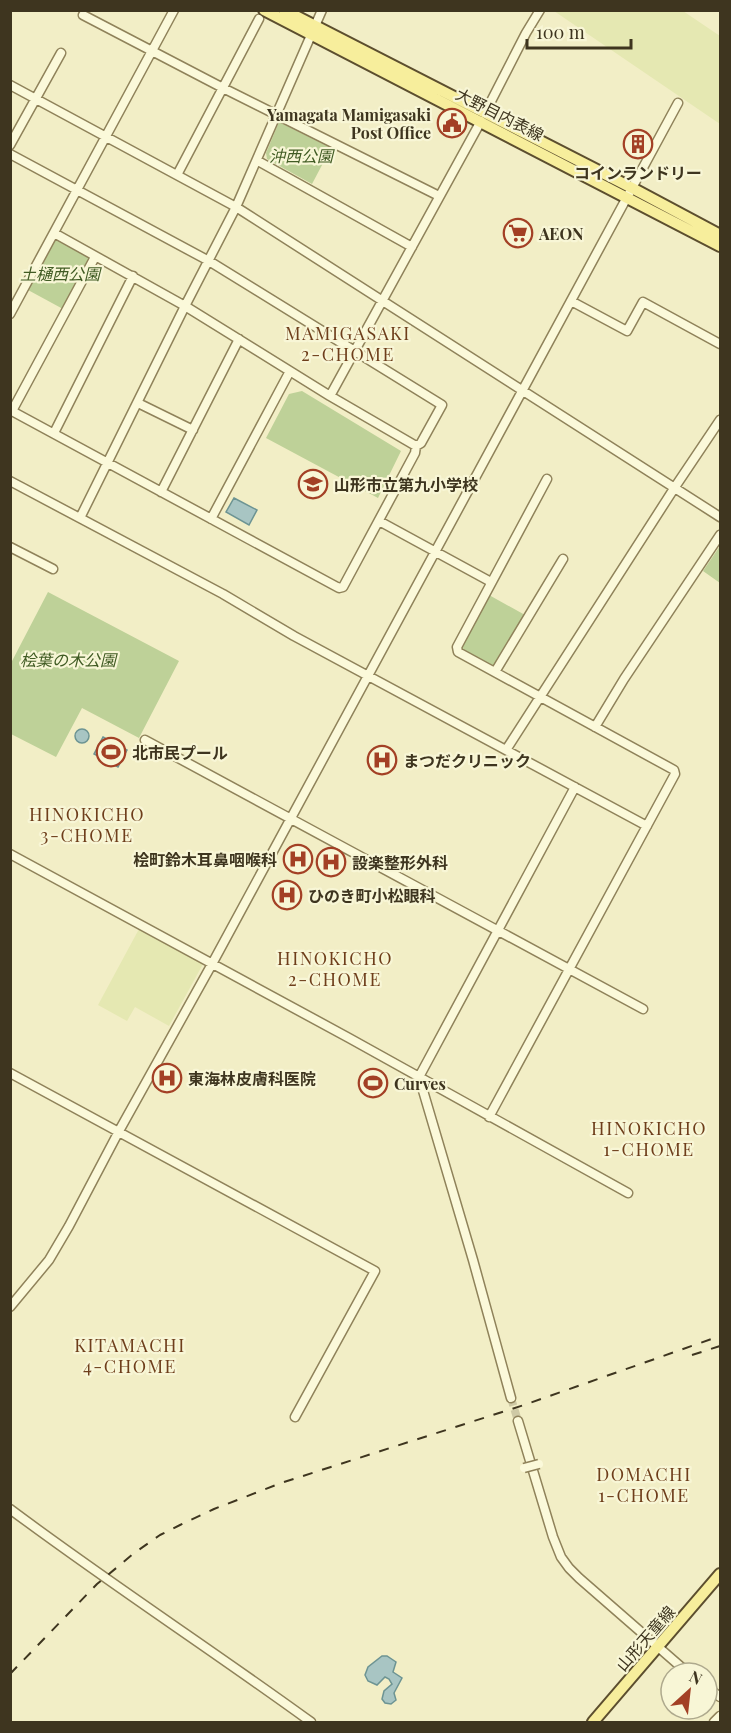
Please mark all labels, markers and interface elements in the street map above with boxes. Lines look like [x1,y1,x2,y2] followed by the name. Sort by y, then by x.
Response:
[527,12,630,50] scale bar
[536,20,585,44] text: 100 m
[452,83,548,145] street label: 大野目内表線
[266,104,431,143] place label: Yamagata Mamigasaki Post Office
[436,107,468,139] public building icon: Yamagata Mamigasaki Post Office
[622,128,654,160] building icon: コインランドリー
[269,145,335,166] park label: 沖西公園
[574,162,702,183] place label: コインランドリー
[502,217,534,249] supermarket icon: AEON
[538,223,584,244] place label: AEON
[20,263,102,284] park label: 土樋西公園
[285,321,411,366] district label: MAMIGASAKI 2-CHOME
[297,468,329,500] school or university icon: 山形市立第九小学校
[334,474,478,495] place label: 山形市立第九小学校
[20,649,118,670] park label: 桧葉の木公園
[95,736,127,768] sports icon: 北市民プール
[132,742,228,763] place label: 北市民プール
[366,744,398,776] hospital icon: まつだクリニック
[403,750,531,771] place label: まつだクリニック
[29,802,145,847] district label: HINOKICHO 3-CHOME
[282,843,314,875] hospital icon: 桧町鈴木耳鼻咽喉科
[315,846,347,878] hospital icon: 設楽整形外科
[133,849,277,870] place label: 桧町鈴木耳鼻咽喉科
[352,852,448,873] place label: 設楽整形外科
[271,879,303,911] hospital icon: ひのき町小松眼科
[308,885,436,906] place label: ひのき町小松眼科
[277,946,393,991] district label: HINOKICHO 2-CHOME
[151,1062,183,1094] hospital icon: 東海林皮膚科医院
[357,1067,389,1099] sports icon: Curves
[188,1068,316,1089] place label: 東海林皮膚科医院
[394,1073,446,1094] place label: Curves
[591,1116,707,1161] district label: HINOKICHO 1-CHOME
[74,1333,186,1378] district label: KITAMACHI 4-CHOME
[596,1462,692,1507] district label: DOMACHI 1-CHOME
[611,1601,679,1675] street label: 山形天童線
[659,1661,719,1721] north arrow
[686,1665,706,1689] text: N

